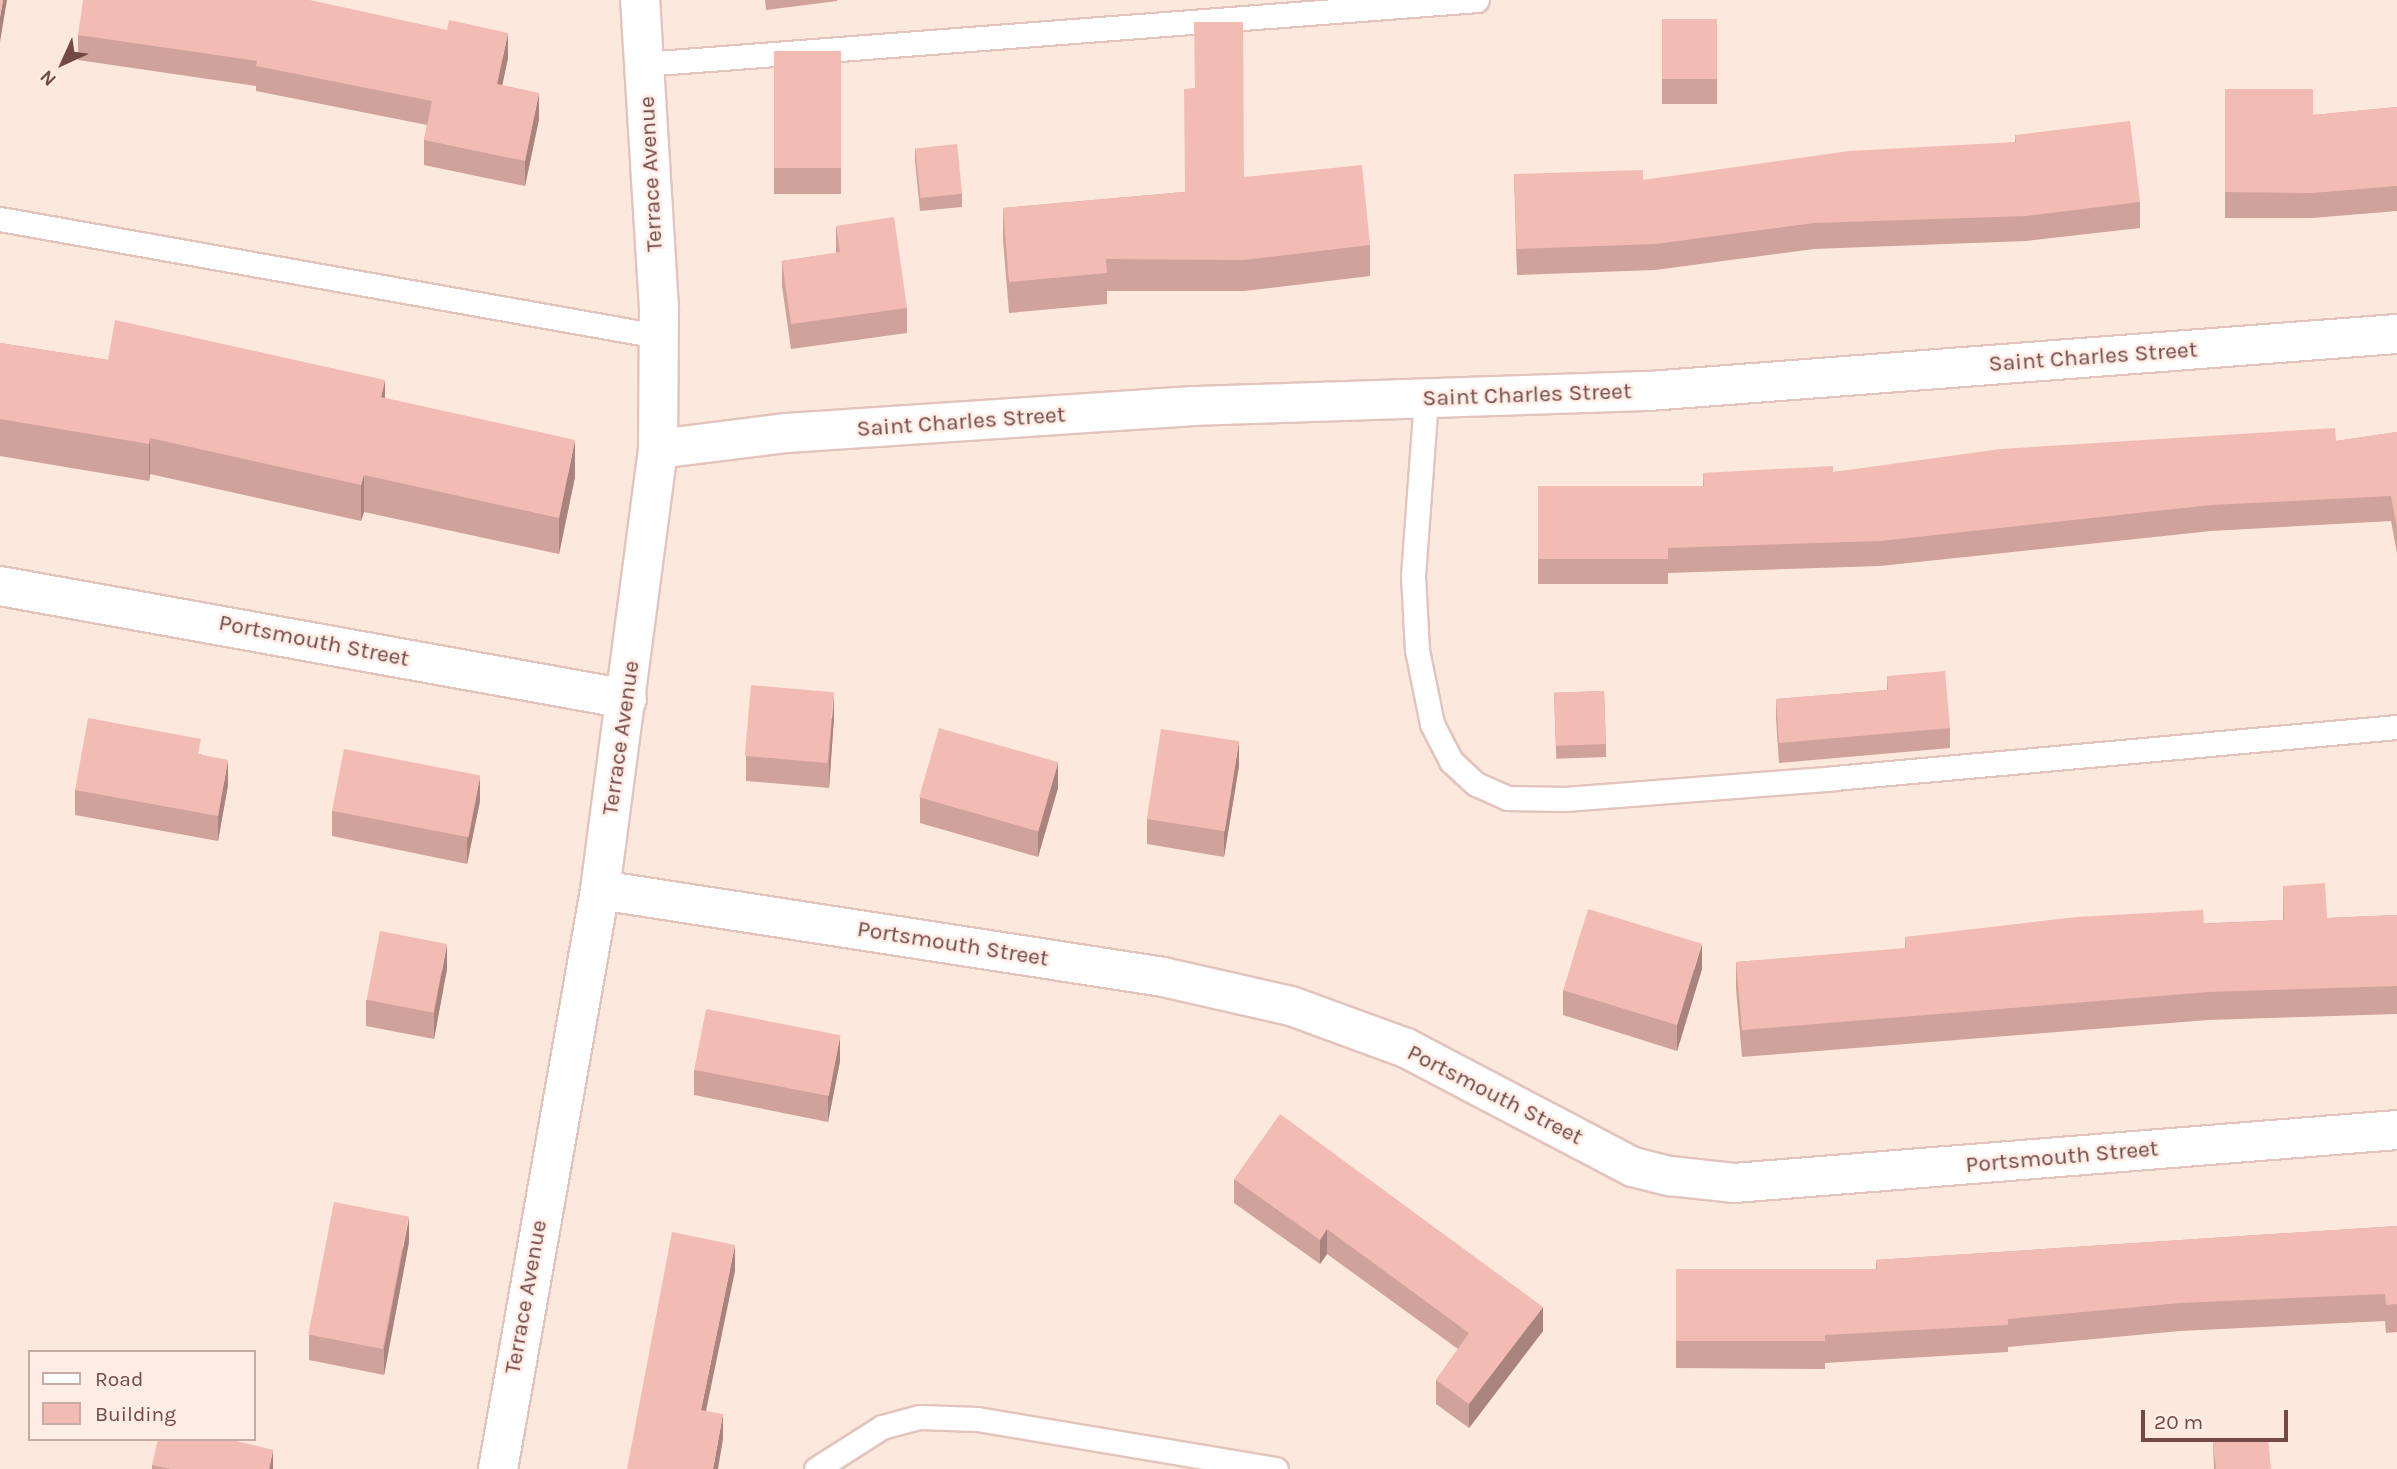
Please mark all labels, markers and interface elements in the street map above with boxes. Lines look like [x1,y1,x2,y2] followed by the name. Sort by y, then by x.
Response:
[28,28,98,98] north arrow
[36,65,61,90] text: N
[633,96,669,252] street label: Terrace Avenue
[1988,336,2198,378] street label: Saint Charles Street
[1422,378,1632,412] street label: Saint Charles Street
[856,401,1066,443] street label: Saint Charles Street
[216,609,412,673] street label: Portsmouth Street
[596,659,646,817] street label: Terrace Avenue
[855,915,1051,973] street label: Portsmouth Street
[1403,1039,1587,1151] street label: Portsmouth Street
[1964,1135,2160,1179] street label: Portsmouth Street
[499,1218,553,1376] street label: Terrace Avenue
[28,1350,256,1441] legend
[95,1367,143,1391] text: Road
[2145,1396,2292,1440] scale bar
[95,1402,176,1426] text: Building
[2154,1410,2203,1434] text: 20 m

